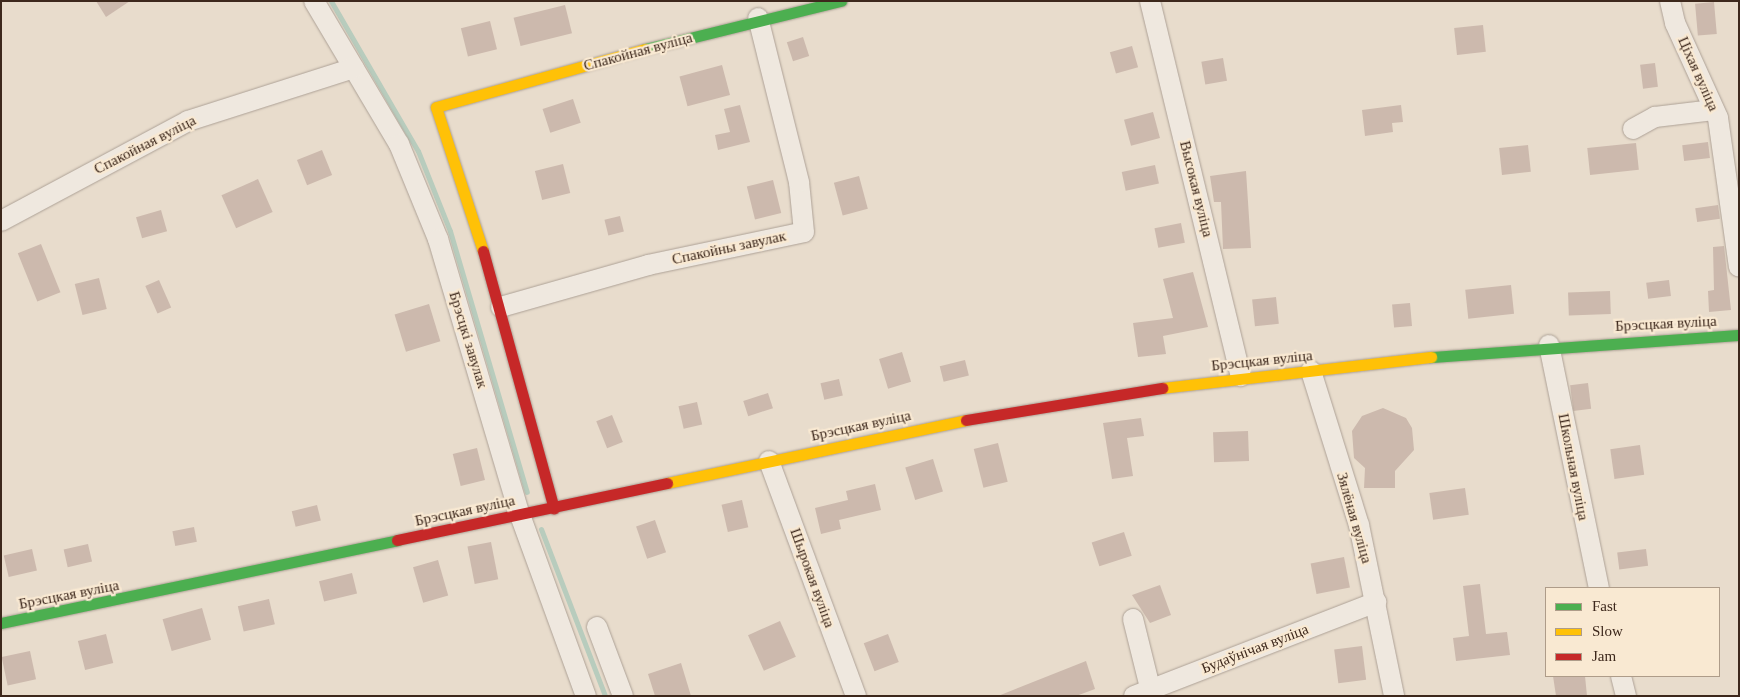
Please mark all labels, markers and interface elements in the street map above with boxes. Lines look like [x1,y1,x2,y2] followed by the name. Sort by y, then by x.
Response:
[582,29,694,75] street label: Спакойная вуліца
[1674,34,1722,114] street label: Ціхая вуліца
[91,112,199,178] street label: Спакойная вуліца
[1175,139,1217,239] street label: Высокая вуліца
[670,227,788,269] street label: Спакойны завулак
[445,289,491,391] street label: Брэсцкі завулак
[1615,312,1717,336] street label: Брэсцкая вуліца
[1210,347,1314,375] street label: Брэсцкая вуліца
[809,407,913,445] street label: Брэсцкая вуліца
[1554,412,1592,522] street label: Школьная вуліца
[1332,471,1376,565] street label: Зялёная вуліца
[413,492,517,530] street label: Брэсцкая вуліца
[786,526,838,630] street label: Шырокая вуліца
[17,576,121,614] street label: Брэсцкая вуліца
[1545,587,1720,677] legend
[1592,598,1617,614] text: Fast
[1199,620,1311,678] street label: Будаўнічая вуліца
[1592,623,1623,639] text: Slow
[1592,648,1616,664] text: Jam

